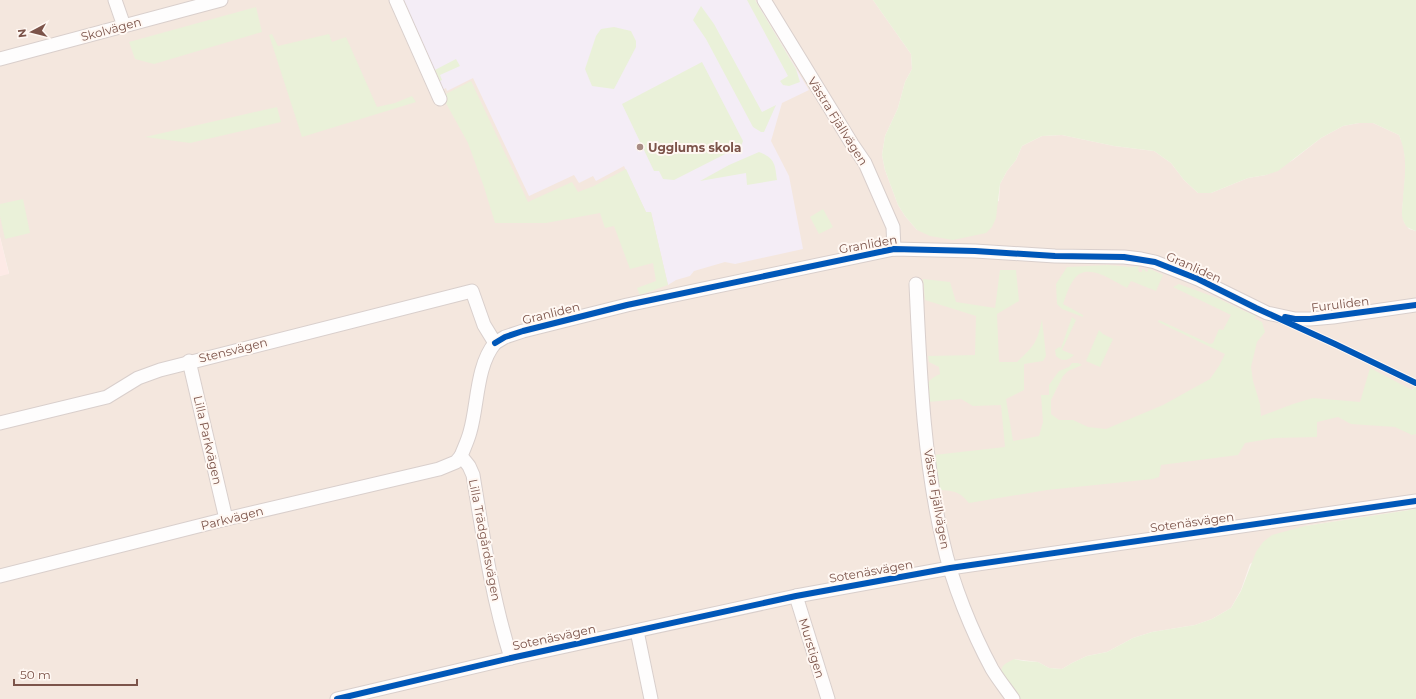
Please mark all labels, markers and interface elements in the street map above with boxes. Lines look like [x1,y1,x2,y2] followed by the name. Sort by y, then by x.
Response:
[12,12,52,52] north arrow
[79,14,143,44] street label: Skolvägen
[15,28,30,38] text: N
[805,74,871,168] street label: Västra Fjällvägen
[648,140,741,155] place label: Ugglums skola
[635,142,645,152] marker: Ugglums skola
[838,232,898,256] street label: Granliden
[1164,248,1224,286] street label: Granliden
[1310,293,1370,315] street label: Furuliden
[521,299,581,327] street label: Granliden
[197,334,269,366] street label: Stensvägen
[190,394,226,486] street label: Lilla Parkvägen
[921,448,953,550] street label: Västra Fjällvägen
[466,478,504,602] street label: Lilla Trädgårdsvägen
[199,503,265,533] street label: Parkvägen
[1149,509,1235,535] street label: Sotenäsvägen
[828,556,914,586] street label: Sotenäsvägen
[796,616,828,680] street label: Murstigen
[511,621,597,653] street label: Sotenäsvägen
[14,661,137,687] scale bar
[20,667,51,682] text: 50 m

